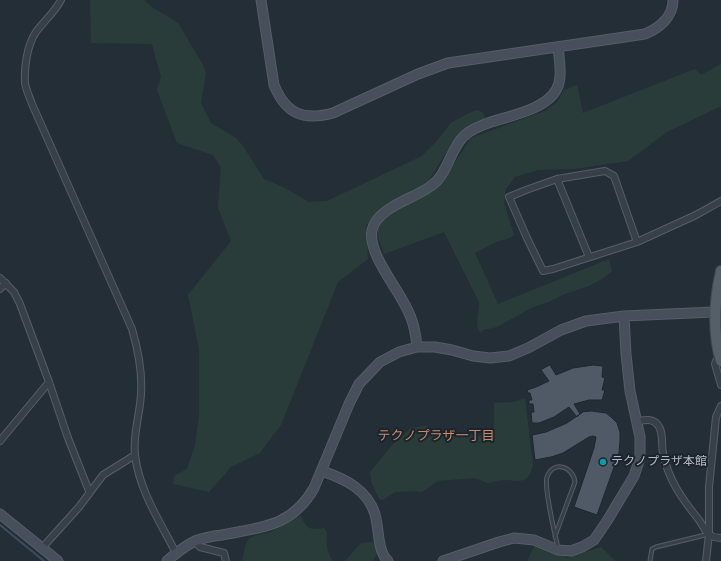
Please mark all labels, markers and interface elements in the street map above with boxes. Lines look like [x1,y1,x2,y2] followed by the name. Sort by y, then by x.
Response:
[378,428,494,444] district label: テクノプラザ一丁目
[611,455,707,469] place label: テクノプラザ本館
[598,457,608,467] marker: テクノプラザ本館

